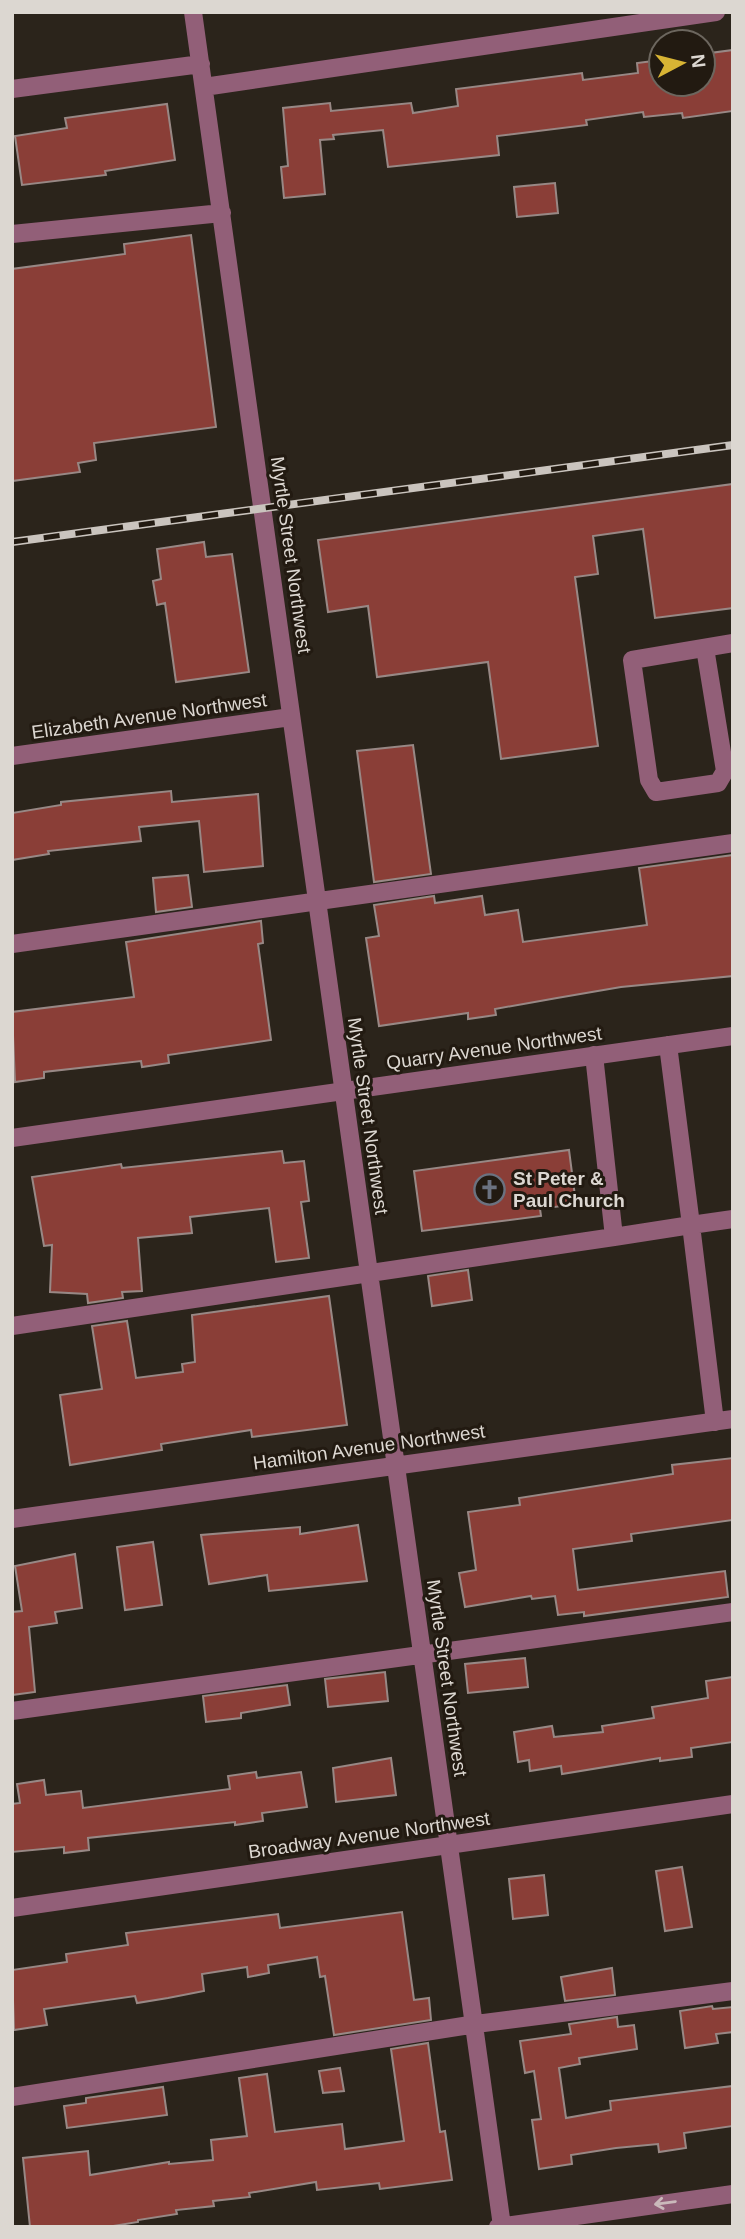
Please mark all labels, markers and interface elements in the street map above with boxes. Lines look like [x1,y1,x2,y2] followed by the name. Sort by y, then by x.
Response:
[647,28,717,98] north arrow
[687,53,710,69] text: N
[267,455,315,655] street label: Myrtle Street Northwest
[30,689,269,743] street label: Elizabeth Avenue Northwest
[344,1016,392,1216] street label: Myrtle Street Northwest
[385,1022,604,1074] street label: Quarry Avenue Northwest
[513,1168,625,1211] place label: St Peter & Paul Church
[473,1172,507,1206] church icon: St Peter & Paul Church
[252,1420,487,1474] street label: Hamilton Avenue Northwest
[423,1578,471,1778] street label: Myrtle Street Northwest
[247,1808,492,1862] street label: Broadway Avenue Northwest
[654,2197,677,2210] one-way arrow

